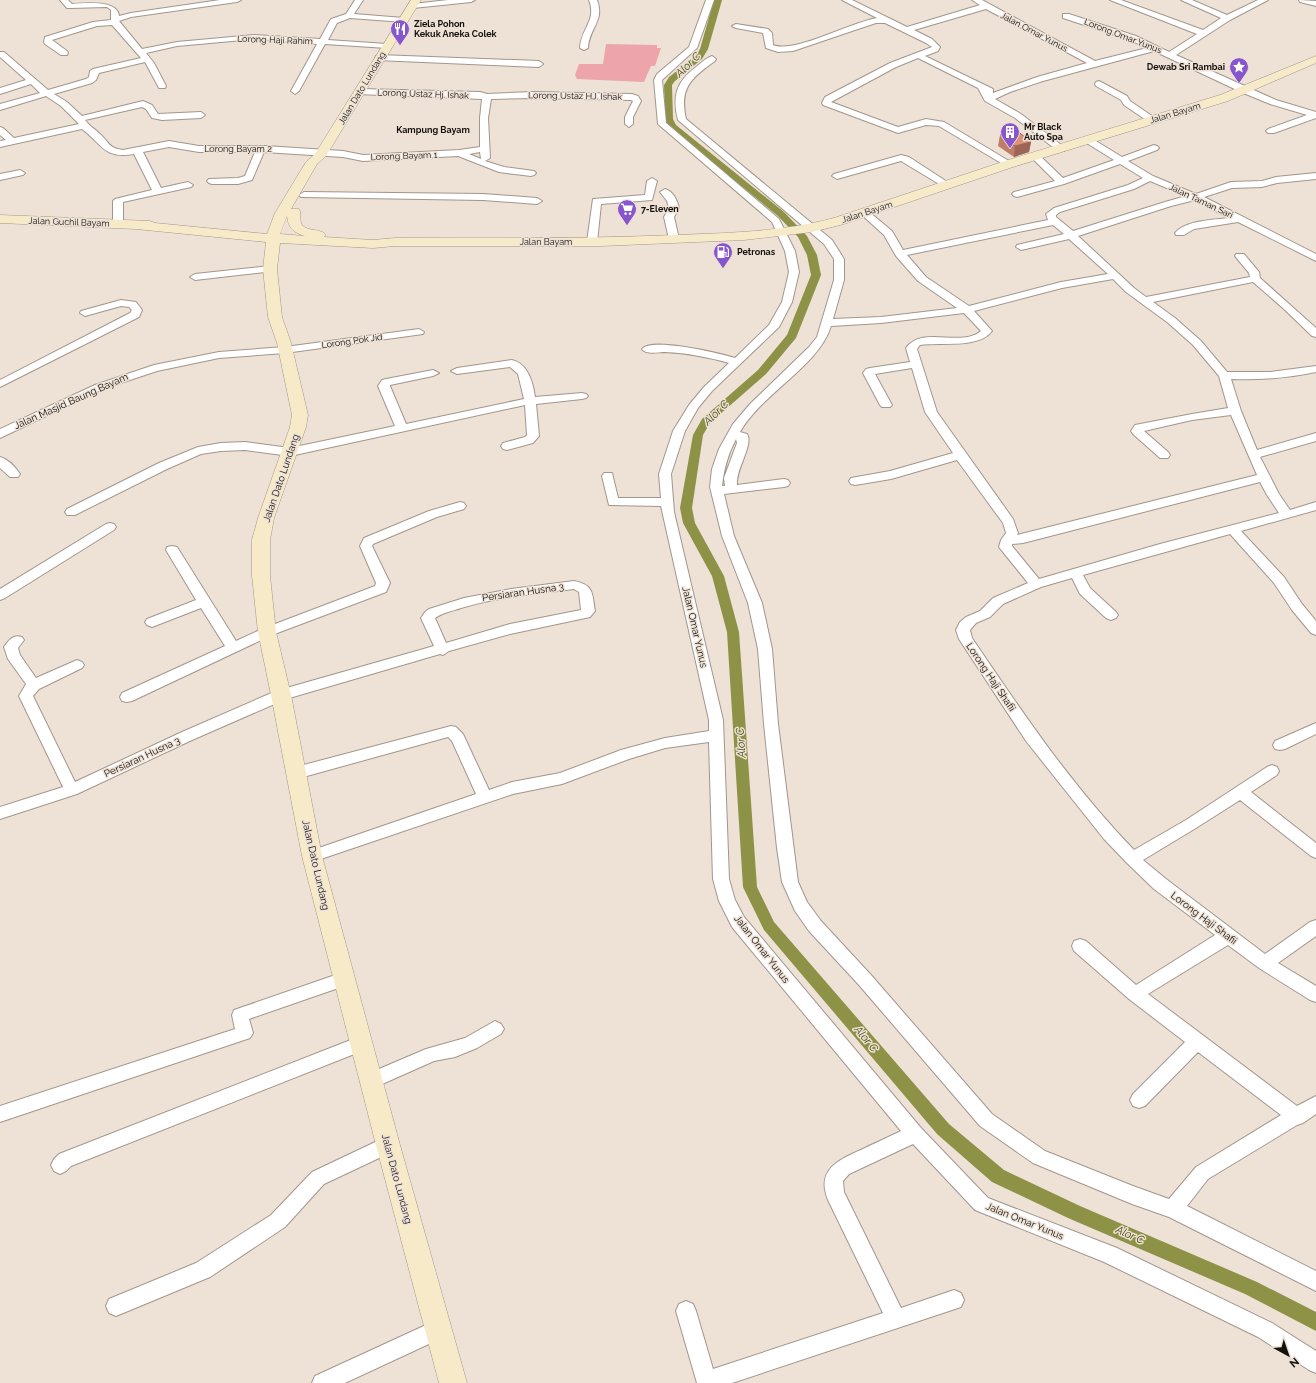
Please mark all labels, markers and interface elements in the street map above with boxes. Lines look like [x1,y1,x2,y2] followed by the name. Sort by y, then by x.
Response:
[999,10,1070,54] street label: Jalan Omar Yunus
[1083,17,1164,56] street label: Lorong Omar Yunus
[389,18,411,46] restaurant icon: Ziela Pohon Kekuk Aneka Colek
[414,19,498,39] place label: Ziela Pohon Kekuk Aneka Colek
[237,34,313,46] street label: Lorong Haji Rahim
[672,49,704,81] water label: Alor C
[336,50,388,126] street label: Jalan Dato Lundang
[1228,56,1250,84] place icon: Dewab Sri Rambai
[1147,62,1225,72] place label: Dewab Sri Rambai
[377,87,469,101] street label: Lorong Ustaz Hj. Ishak
[528,90,622,102] street label: Lorong Ustaz HJ. Ishak
[1148,101,1202,125] street label: Jalan Bayam
[999,121,1021,149] building icon: Mr Black Auto Spa
[1024,122,1063,142] place label: Mr Black Auto Spa
[396,125,470,135] district label: Kampung Bayam
[204,144,272,154] street label: Lorong Bayam 2
[370,150,438,162] street label: Lorong Bayam 1
[1167,182,1235,220] street label: Jalan Taman Sari
[616,198,638,226] supermarket icon: 7-Eleven
[840,199,894,225] street label: Jalan Bayam
[641,204,679,214] place label: 7-Eleven
[28,216,110,228] street label: Jalan Guchil Bayam
[520,237,572,247] street label: Jalan Bayam
[712,241,734,269] fuel station icon: Petronas
[737,247,776,257] place label: Petronas
[321,332,384,350] street label: Lorong Pok Jid
[12,371,130,431] street label: Jalan Masjid Baung Bayam
[700,397,732,429] water label: Alor C
[261,433,301,523] street label: Jalan Dato Lundang
[481,581,565,603] street label: Persiaran Husna 3
[680,585,710,669] street label: Jalan Omar Yunus
[964,641,1018,713] street label: Lorong Haji Shafii
[733,727,749,759] water label: Alor C
[102,735,182,779] street label: Persiaran Husna 3
[300,819,332,911] street label: Jalan Dato Lundang
[1169,890,1239,946] street label: Lorong Haji Shafii
[732,913,792,985] street label: Jalan Omar Yunus
[851,1023,881,1055] water label: Alor C
[380,1133,414,1225] street label: Jalan Dato Lundang
[985,1200,1066,1242] street label: Jalan Omar Yunus
[1113,1223,1147,1247] water label: Alor C
[1268,1335,1308,1375] north arrow
[1287,1355,1302,1370] text: N

